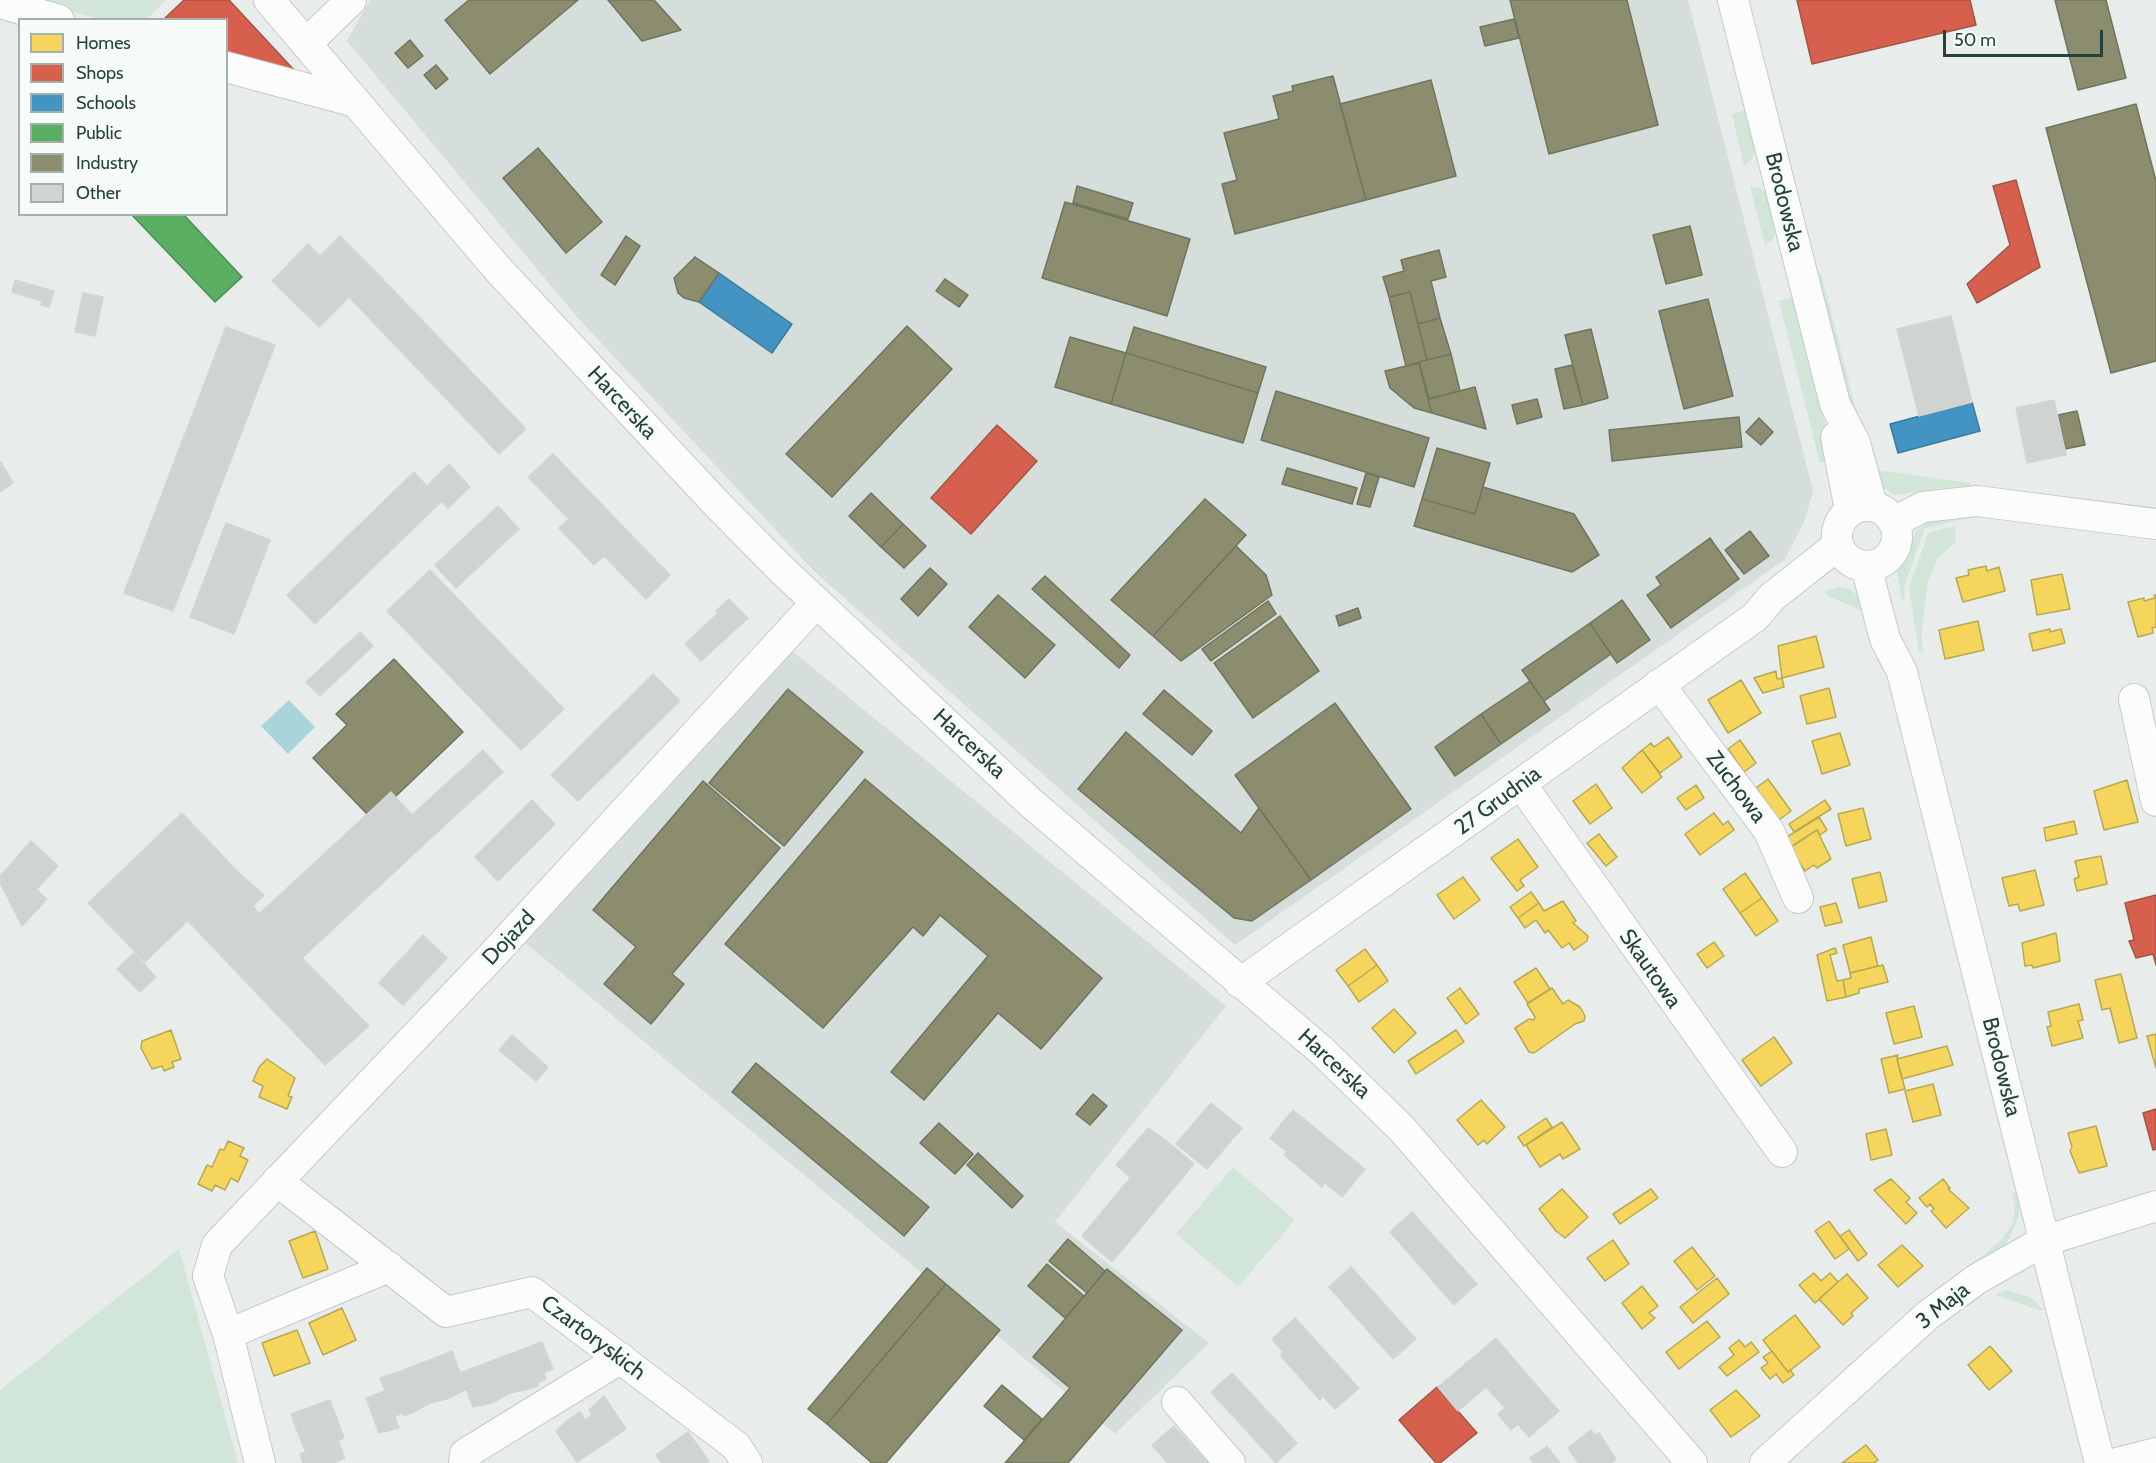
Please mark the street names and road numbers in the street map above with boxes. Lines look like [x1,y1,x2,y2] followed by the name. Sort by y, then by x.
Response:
[1759,150,1809,254] street label: Brodowska
[582,361,662,445] street label: Harcerska
[927,704,1011,784] street label: Harcerska
[1700,746,1772,828] street label: Zuchowa
[1450,761,1546,841] street label: 27 Grudnia
[477,905,541,971] street label: Dojazd
[1613,924,1687,1014] street label: Skautowa
[1976,1015,2026,1119] street label: Brodowska
[1292,1024,1376,1104] street label: Harcerska
[1911,1277,1975,1335] street label: 3 Maja
[535,1290,651,1386] street label: Czartoryskich

